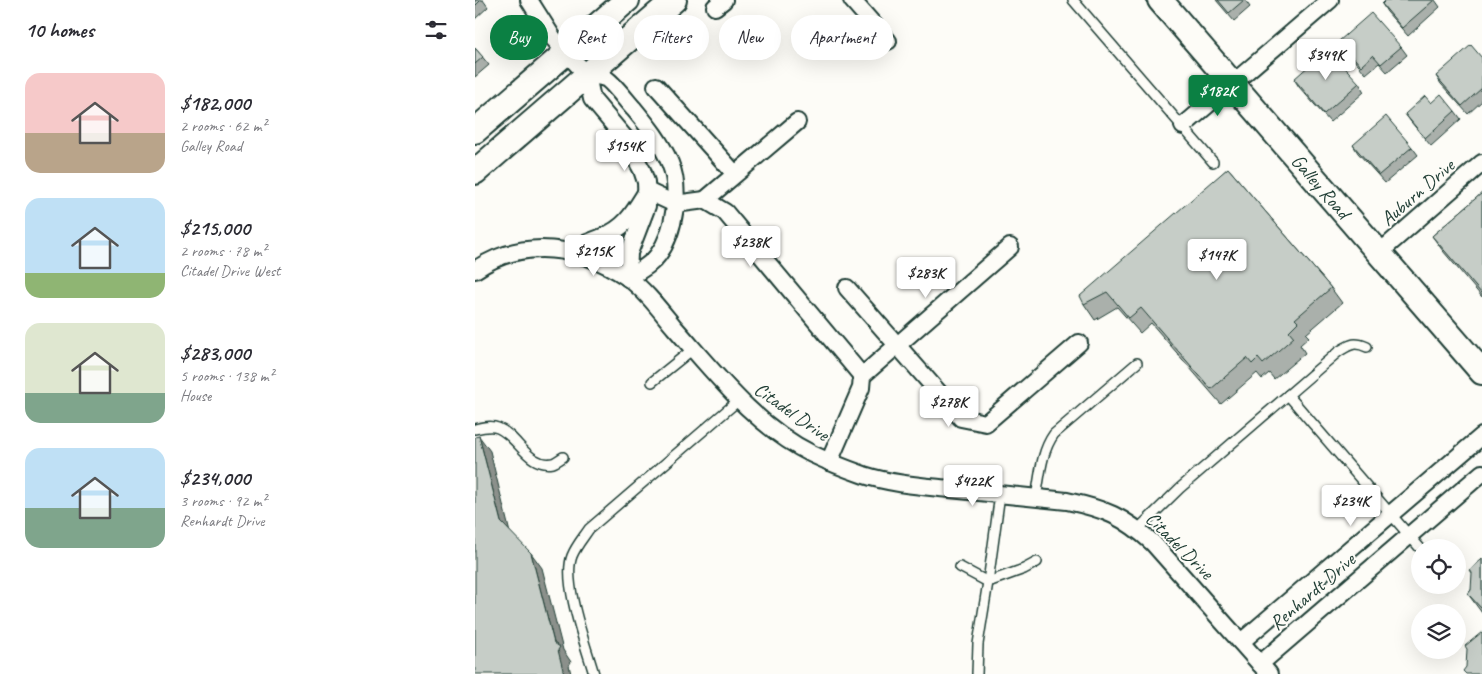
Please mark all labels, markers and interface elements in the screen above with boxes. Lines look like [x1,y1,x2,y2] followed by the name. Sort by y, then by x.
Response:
[490,15,548,60] chip: Buy
[558,15,624,60] chip: Rent
[634,15,709,60] chip: Filters
[719,15,781,60] chip: New
[791,15,893,60] chip: Apartment
[422,16,450,44] icon: filters
[25,17,94,43] text: 10 homes
[1291,38,1361,81] pin: $349K
[1308,45,1344,65] text: $349K
[1183,74,1253,117] pin: $182K
[1200,81,1236,101] text: $182K
[180,90,250,116] text: $182,000
[65,93,125,153] icon: home
[180,116,266,136] text: 2 rooms · 62 m²
[590,130,660,172] pin: $154K
[180,136,242,156] text: Galley Road
[607,136,643,156] text: $154K
[1286,149,1358,226] street label: Galley Road
[1375,152,1461,231] street label: Auburn Drive
[180,215,250,241] text: $215,000
[65,218,125,278] icon: home
[716,226,786,268] pin: $238K
[733,232,769,252] text: $238K
[559,234,629,277] pin: $215K
[1182,238,1252,281] pin: $147K
[180,241,266,261] text: 2 rooms · 78 m²
[576,241,612,261] text: $215K
[1199,245,1235,265] text: $147K
[891,256,961,299] pin: $283K
[180,261,280,281] text: Citadel Drive West
[908,263,944,283] text: $283K
[180,340,250,366] text: $283,000
[65,343,125,403] icon: home
[180,366,274,386] text: 5 rooms · 138 m²
[749,376,835,447] street label: Citadel Drive
[180,386,211,406] text: House
[914,386,984,428] pin: $278K
[931,392,967,412] text: $278K
[938,464,1008,507] pin: $422K
[180,465,250,491] text: $234,000
[65,468,125,528] icon: home
[955,471,991,491] text: $422K
[1316,484,1386,527] pin: $234K
[180,491,266,511] text: 3 rooms · 92 m²
[1333,491,1369,511] text: $234K
[1140,506,1220,586] street label: Citadel Drive
[180,511,264,531] text: Renhardt Drive
[1411,539,1466,659] map controls
[1411,539,1466,594] button: locate
[1264,546,1361,635] street label: Renhardt Drive
[1411,604,1466,659] button: layers

